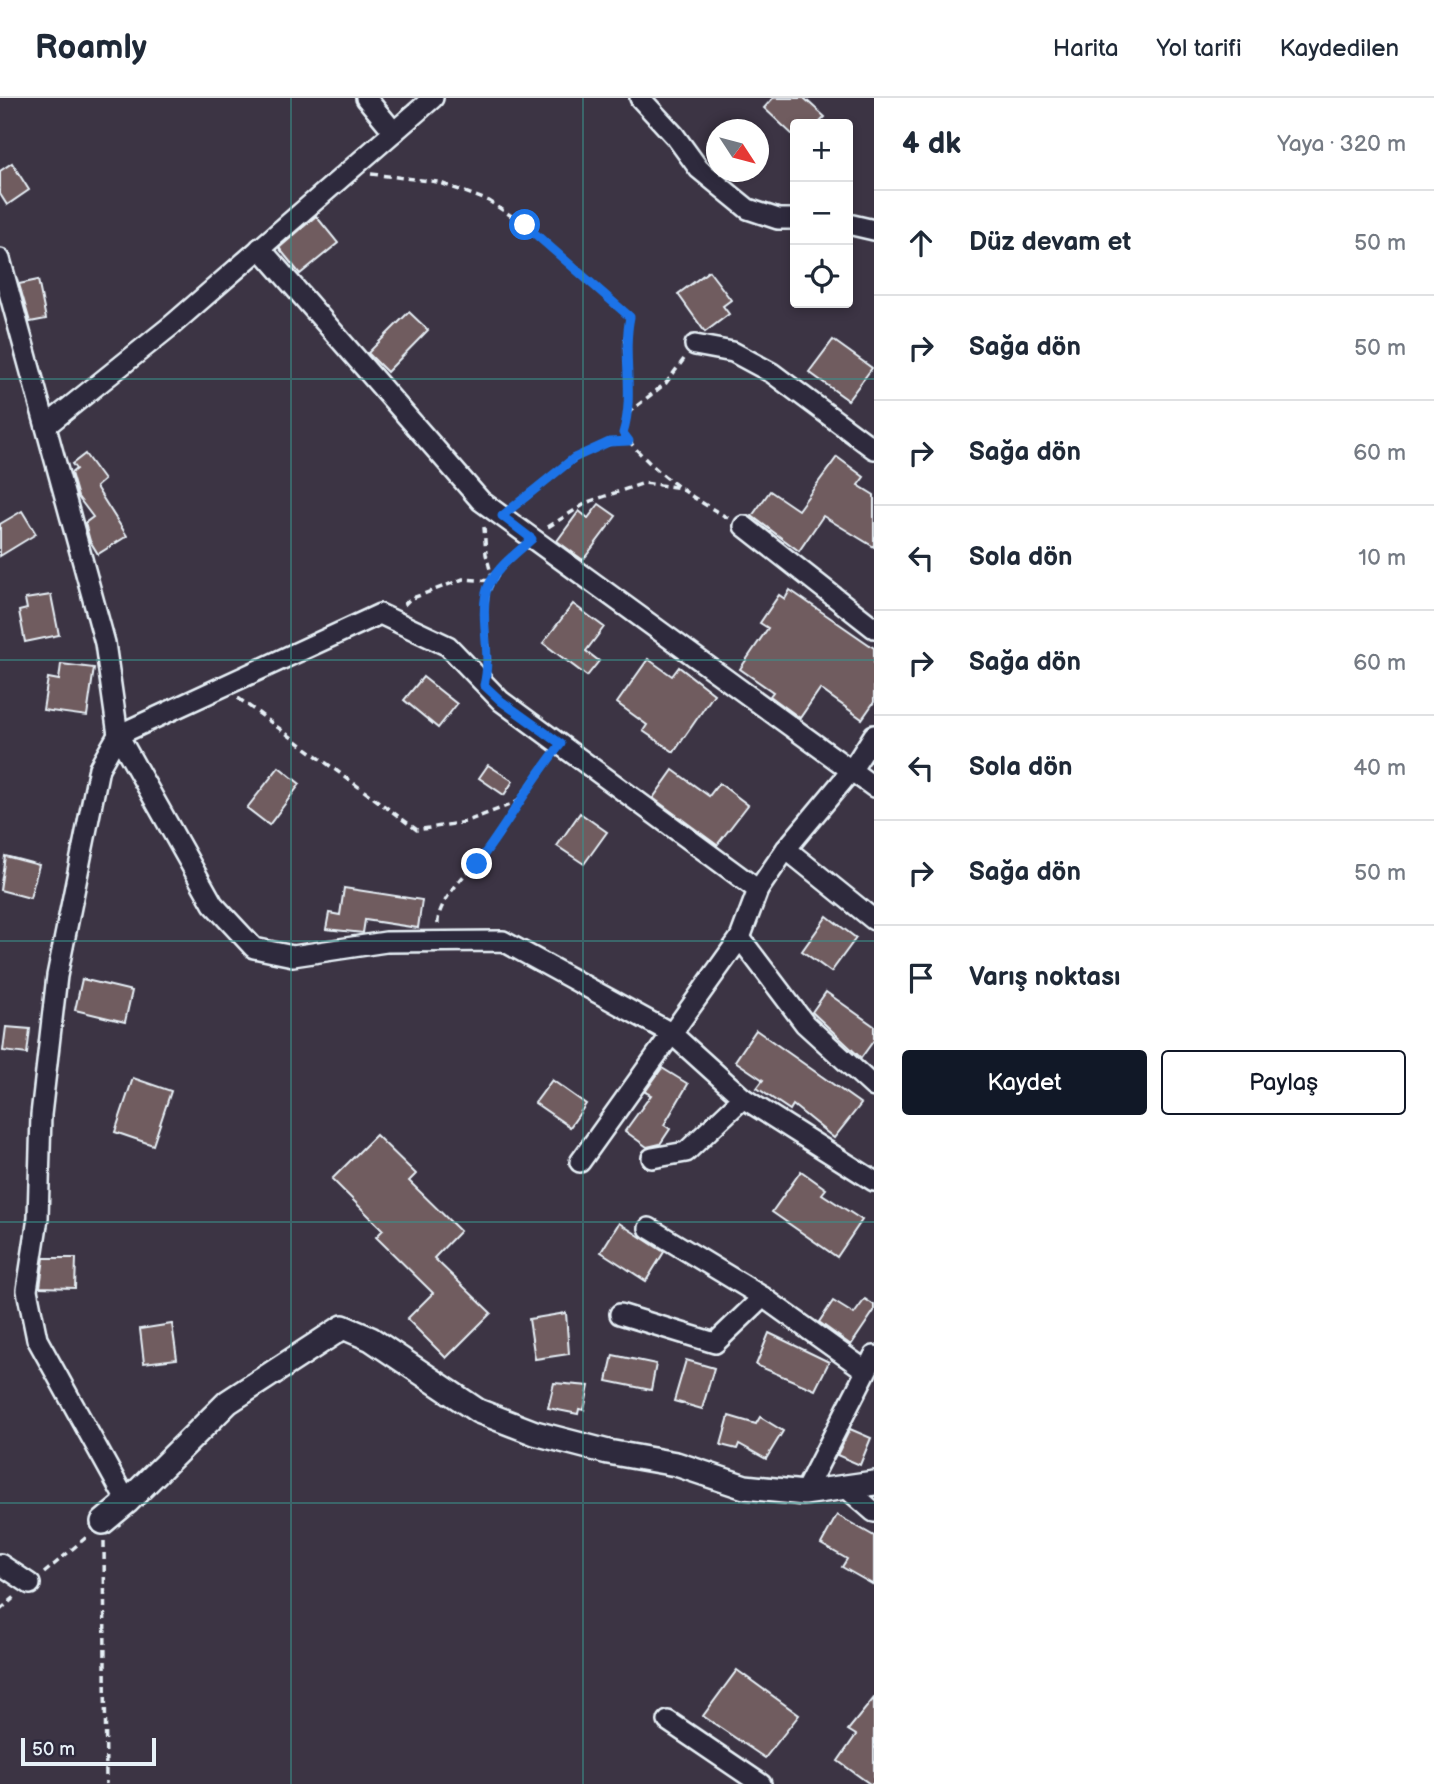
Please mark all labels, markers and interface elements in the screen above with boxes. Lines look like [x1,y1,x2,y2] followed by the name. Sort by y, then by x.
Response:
[35,28,147,68] text: Roamly
[1053,34,1118,63] text: Harita
[1156,34,1242,63] text: Yol tarifi
[1280,34,1399,63] text: Kaydedilen
[706,119,769,182] north arrow
[790,119,853,308] map controls
[790,119,853,182] button: +
[902,126,961,162] text: 4 dk
[1277,130,1406,158] text: Yaya · 320 m
[790,182,853,245] button: −
[509,209,540,240] route start
[902,224,940,262] icon: ahead
[969,227,1131,258] text: Düz devam et
[1354,229,1406,257] text: 50 m
[790,245,853,308] button: locate
[902,329,940,367] icon: right
[969,332,1081,363] text: Sağa dön
[1354,334,1406,362] text: 50 m
[902,434,940,472] icon: right
[969,437,1081,468] text: Sağa dön
[1353,439,1406,467] text: 60 m
[902,539,940,577] icon: left
[969,542,1073,573] text: Sola dön
[1358,544,1406,572] text: 10 m
[902,644,940,682] icon: right
[969,647,1081,678] text: Sağa dön
[1353,649,1406,677] text: 60 m
[902,749,940,787] icon: left
[969,752,1073,783] text: Sola dön
[1353,754,1406,782] text: 40 m
[461,848,492,879] route end
[902,854,940,892] icon: right
[969,857,1081,888] text: Sağa dön
[1354,859,1406,887] text: 50 m
[902,959,940,997] icon: arrive
[969,962,1120,993] text: Varış noktası
[902,1050,1147,1115] button: Kaydet
[1161,1050,1406,1115] button: Paylaş
[21,1735,156,1767] scale bar
[32,1738,75,1761] text: 50 m

